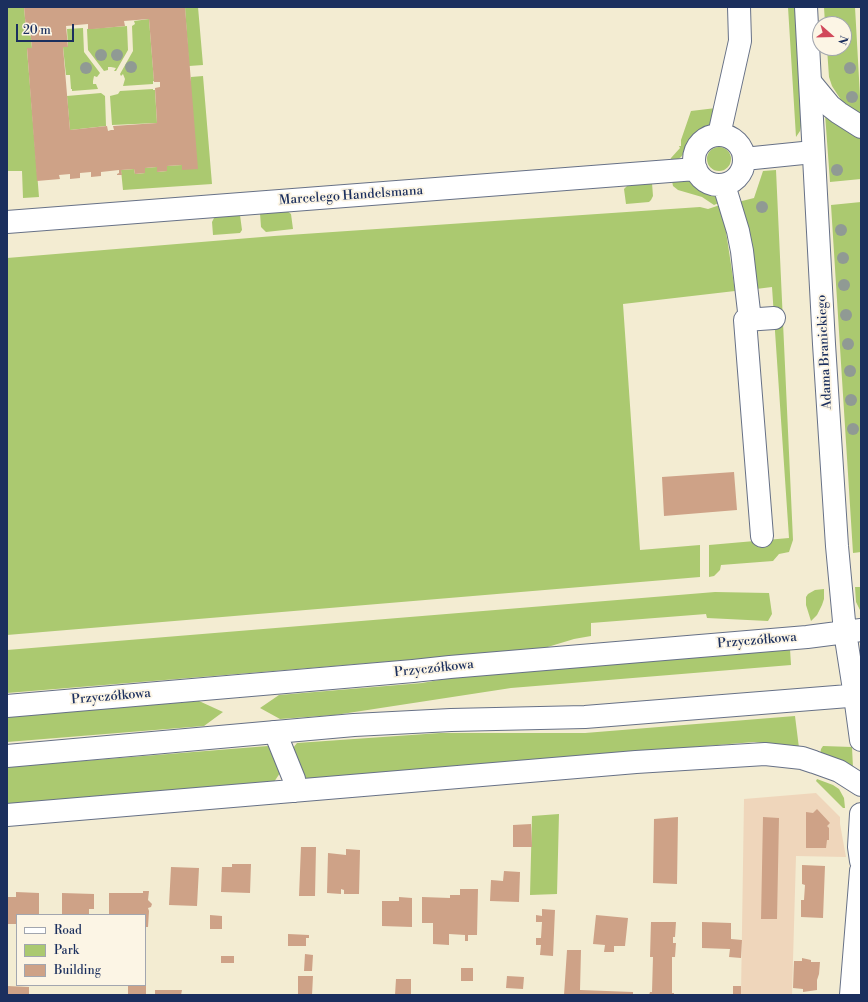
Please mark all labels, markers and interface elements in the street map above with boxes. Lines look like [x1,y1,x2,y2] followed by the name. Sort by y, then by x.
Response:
[18,16,76,42] scale bar
[812,16,852,56] north arrow
[23,23,51,38] text: 20 m
[834,33,850,46] text: N
[278,183,424,209] street label: Marcelego Handelsmana
[814,294,836,410] street label: Adama Branickiego
[716,630,798,652] street label: Przyczółkowa
[393,657,475,681] street label: Przyczółkowa
[70,686,152,708] street label: Przyczółkowa
[16,914,146,986] legend
[54,923,82,938] text: Road
[54,943,79,958] text: Park
[54,963,101,978] text: Building

